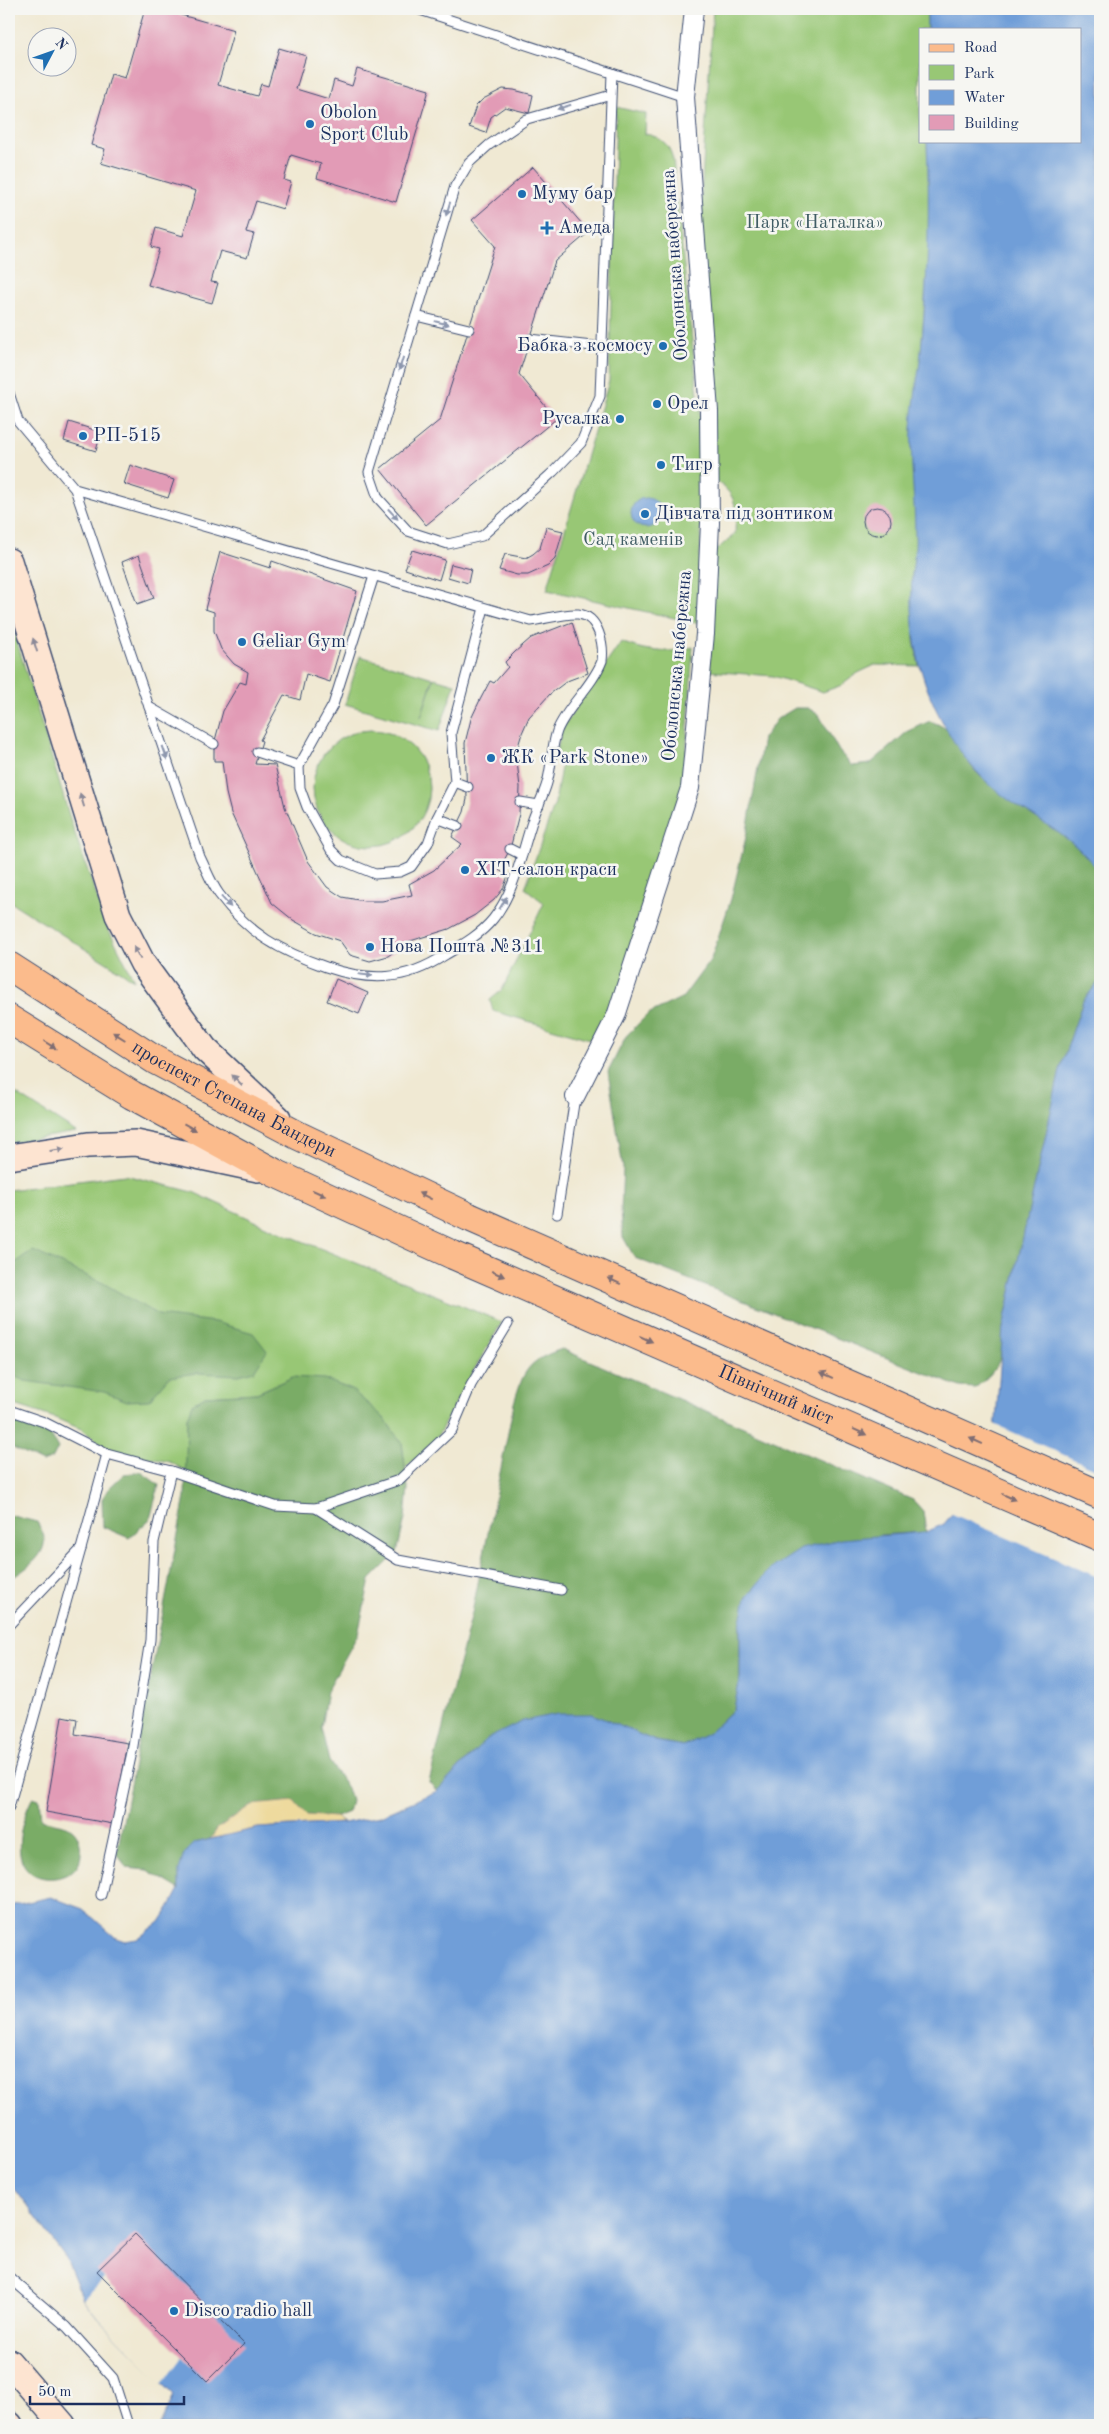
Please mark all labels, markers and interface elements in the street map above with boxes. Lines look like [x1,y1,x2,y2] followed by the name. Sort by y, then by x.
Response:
[28,28,78,78] north arrow
[919,28,1082,142] legend
[52,35,70,53] text: N
[964,41,998,56] text: Road
[964,67,995,82] text: Park
[964,91,1005,106] text: Water
[320,104,409,145] place label: Obolon Sport Club
[557,104,572,112] one-way arrow
[964,117,1019,132] text: Building
[304,118,316,130] marker: Obolon Sport Club
[660,168,692,361] street label: Оболонська набережна
[532,185,613,204] place label: Муму бар
[516,188,528,200] marker: Муму бар
[444,201,452,216] one-way arrow
[746,214,884,233] park label: Парк «Наталка»
[558,219,612,238] place label: Амеда
[540,221,554,235] marker: Амеда
[435,319,450,327] one-way arrow
[517,337,653,356] place label: Бабка з космосу
[657,340,669,352] marker: Бабка з космосу
[397,357,405,372] one-way arrow
[667,395,708,414] place label: Орел
[651,398,663,410] marker: Орел
[542,410,611,429] place label: Русалка
[614,413,626,425] marker: Русалка
[93,427,161,446] place label: РП-515
[77,430,89,442] marker: РП-515
[671,456,713,475] place label: Тигр
[655,459,667,471] marker: Тигр
[655,505,833,524] place label: Дівчата під зонтиком
[387,508,399,520] one-way arrow
[639,508,651,520] marker: Дівчата під зонтиком
[583,531,683,550] park label: Сад каменів
[660,569,696,762] street label: Оболонська набережна
[252,633,346,652] place label: Geliar Gym
[236,636,248,648] marker: Geliar Gym
[30,637,38,652] one-way arrow
[162,745,169,760] one-way arrow
[501,749,649,768] place label: ЖК «Park Stone»
[485,752,497,764] marker: ЖК «Park Stone»
[78,793,86,808] one-way arrow
[475,861,617,880] place label: ХІТ-салон краси
[459,864,471,876] marker: ХІТ-салон краси
[221,895,232,908] one-way arrow
[498,897,507,910] one-way arrow
[380,938,544,957] place label: Нова Пошта №311
[364,941,376,953] marker: Нова Пошта №311
[133,945,141,960] one-way arrow
[359,971,375,979] one-way arrow
[112,1032,125,1041] one-way arrow
[128,1038,339,1162] street label: проспект Степана Бандери
[44,1040,57,1049] one-way arrow
[231,1075,243,1087] one-way arrow
[183,1123,198,1131] one-way arrow
[49,1146,65,1154] one-way arrow
[312,1190,326,1198] one-way arrow
[418,1192,432,1200] one-way arrow
[491,1271,505,1279] one-way arrow
[607,1277,621,1285] one-way arrow
[639,1335,654,1343] one-way arrow
[715,1362,836,1429] street label: Північний міст
[820,1371,834,1379] one-way arrow
[853,1428,867,1436] one-way arrow
[969,1436,983,1444] one-way arrow
[1002,1493,1016,1501] one-way arrow
[184,2302,312,2321] place label: Disco radio hall
[168,2305,180,2317] marker: Disco radio hall
[30,2374,184,2406] scale bar
[38,2385,72,2400] text: 50 m

